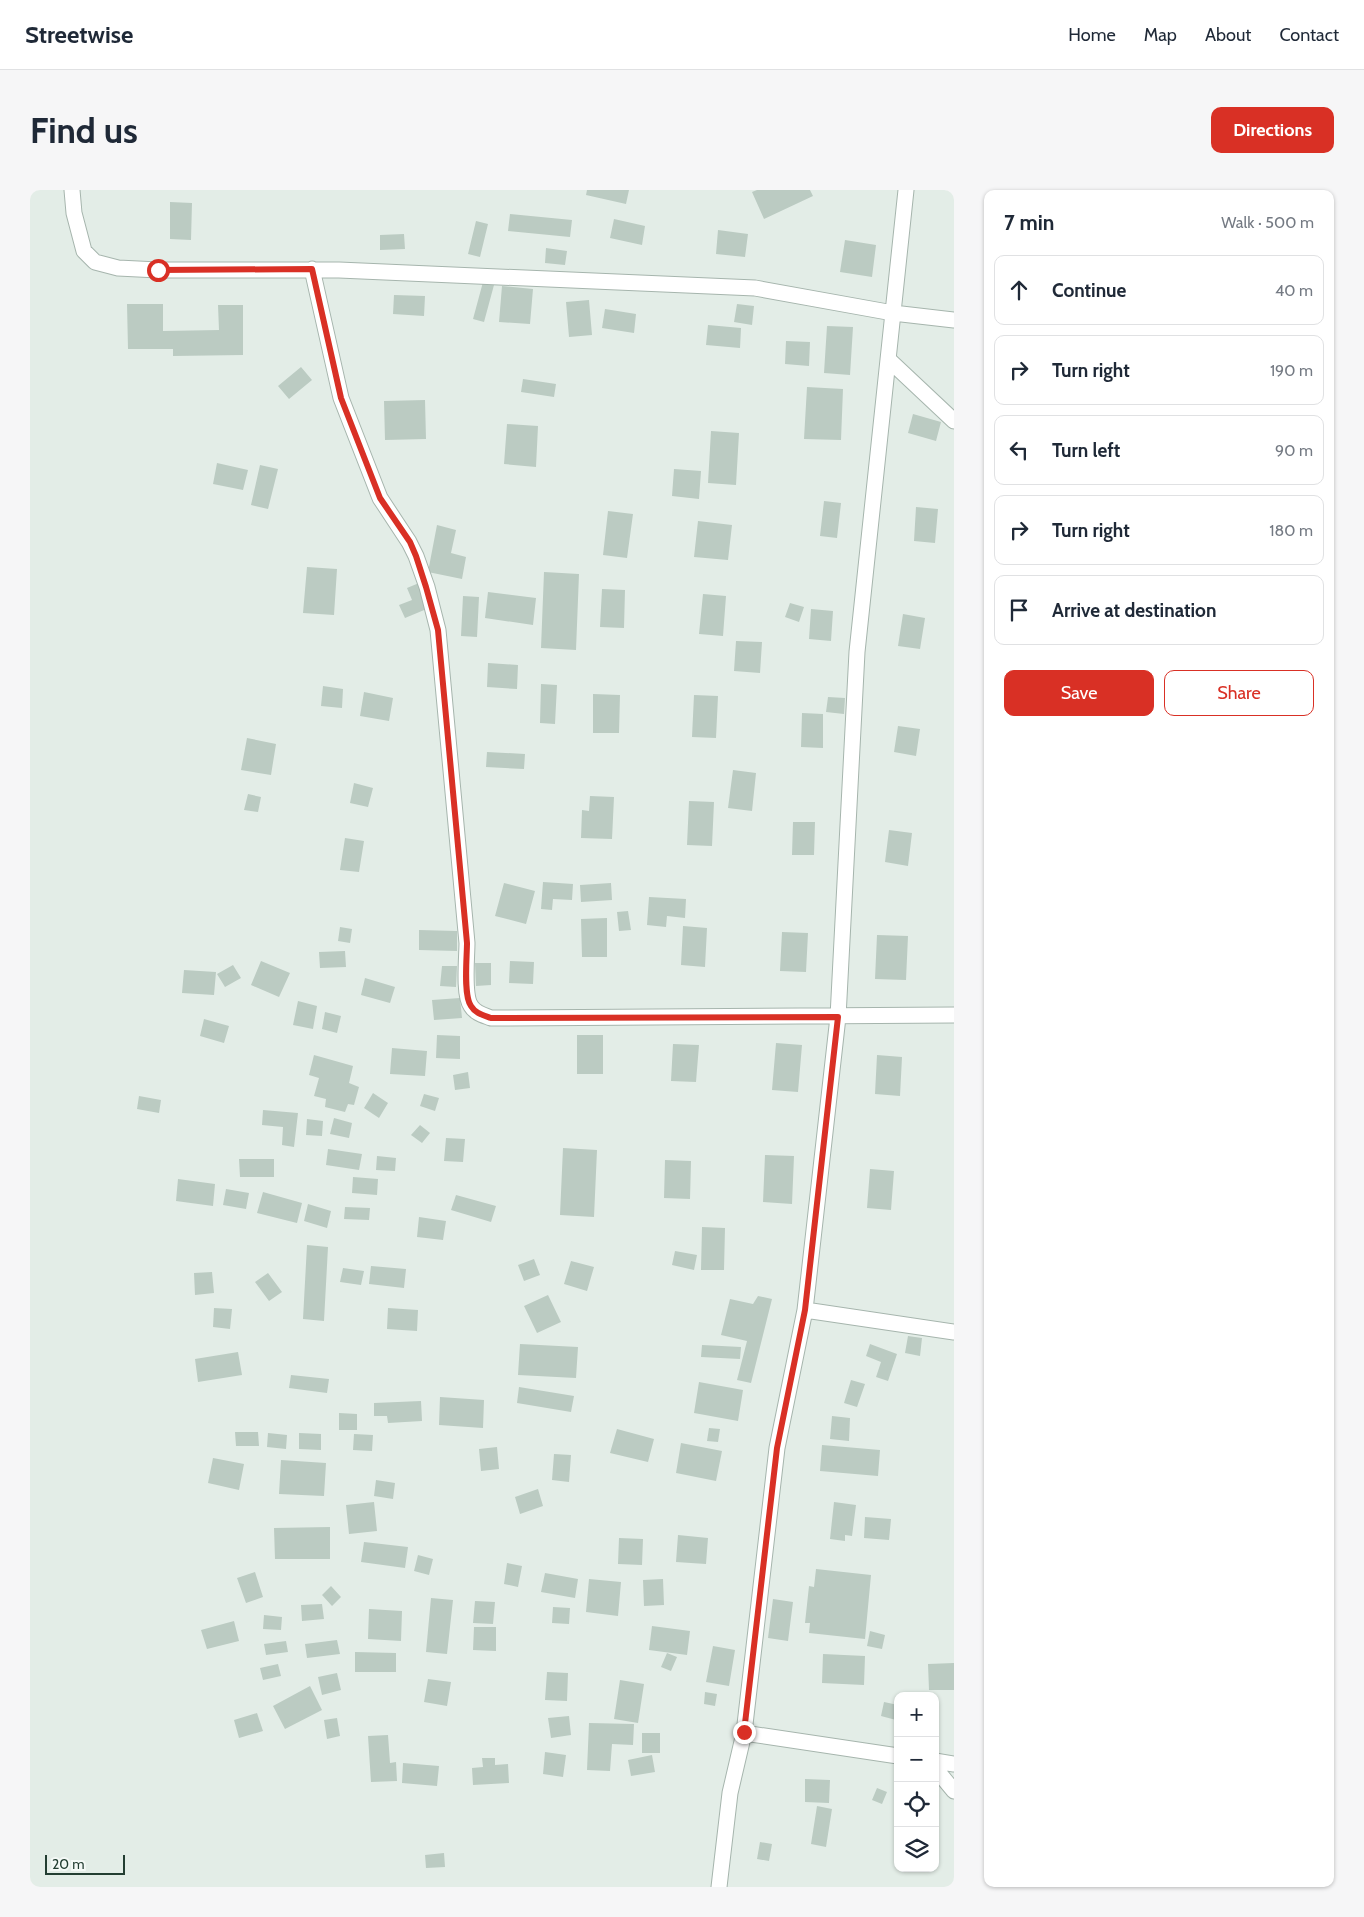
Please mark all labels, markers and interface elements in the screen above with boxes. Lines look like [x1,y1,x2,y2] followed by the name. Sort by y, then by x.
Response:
[25,20,133,49] text: Streetwise
[1068,24,1116,46] text: Home
[1144,24,1177,46] text: Map
[1205,24,1251,46] text: About
[1279,24,1339,46] text: Contact
[1211,107,1334,153] button: Directions
[30,109,138,152] text: Find us
[1004,210,1054,235] text: 7 min
[1221,213,1314,232] text: Walk · 500 m
[147,259,170,282] route start
[1005,276,1033,304] icon: ahead
[1052,279,1126,302] text: Continue
[1275,281,1313,300] text: 40 m
[1005,356,1033,384] icon: right
[1052,359,1130,382] text: Turn right
[1270,361,1313,380] text: 190 m
[1005,436,1033,464] icon: left
[1052,439,1120,462] text: Turn left
[1275,441,1313,460] text: 90 m
[1005,516,1033,544] icon: right
[1052,519,1130,542] text: Turn right
[1269,521,1313,540] text: 180 m
[1005,596,1033,624] icon: arrive
[1052,599,1216,622] text: Arrive at destination
[1004,670,1154,716] button: Save
[1164,670,1314,716] button: Share
[894,1692,939,1872] map controls
[894,1692,939,1737] button: +
[733,1721,756,1744] route end
[894,1737,939,1782] button: −
[894,1782,939,1827] button: locate
[894,1827,939,1872] button: layers
[45,1852,125,1875] scale bar
[52,1855,85,1873] text: 20 m

